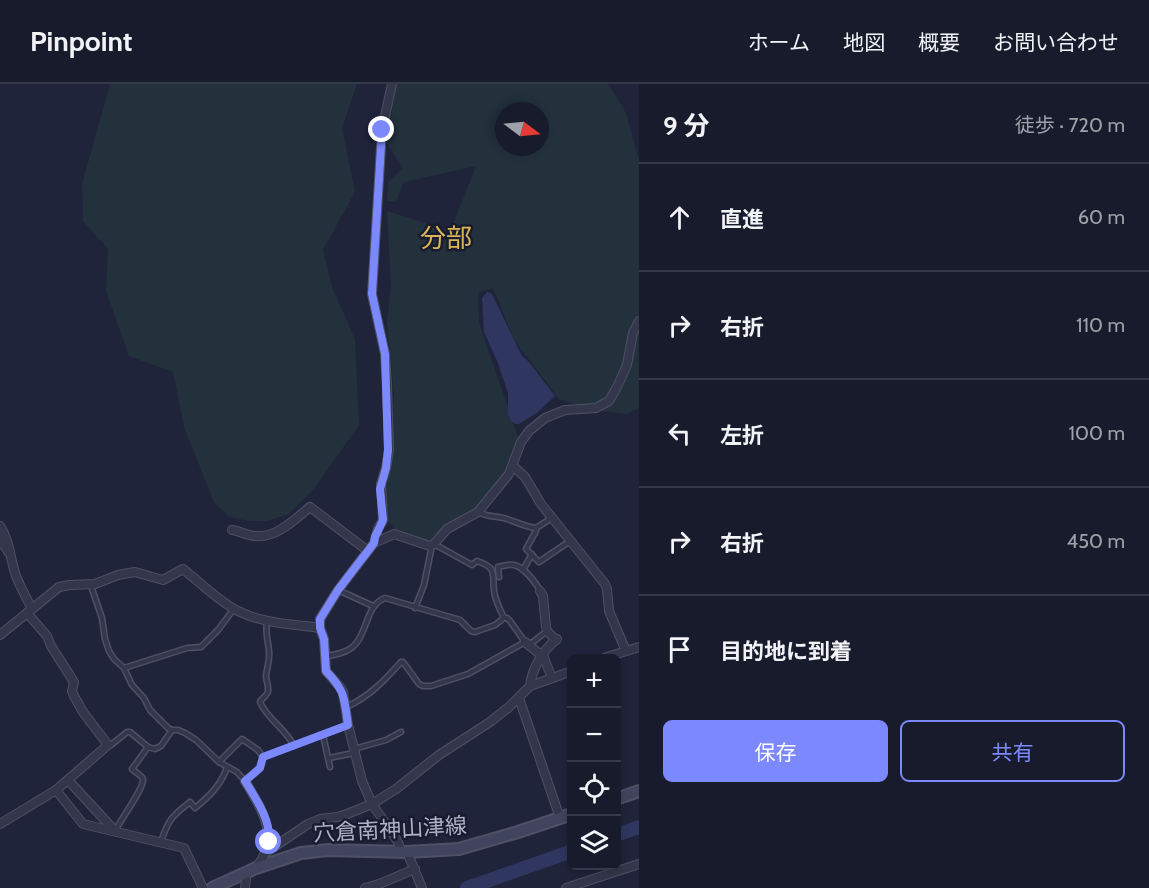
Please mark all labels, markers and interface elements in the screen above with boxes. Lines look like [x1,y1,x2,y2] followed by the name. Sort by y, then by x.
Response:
[30,24,132,58] text: Pinpoint
[748,30,810,55] text: ホーム
[843,30,885,55] text: 地図
[918,30,960,55] text: 概要
[993,30,1119,55] text: お問い合わせ
[495,102,549,156] north arrow
[663,110,709,142] text: 9 分
[1015,113,1125,137] text: 徒歩 · 720 m
[368,116,394,142] route end
[663,201,696,234] icon: ahead
[1078,205,1125,229] text: 60 m
[720,206,764,233] text: 直進
[420,222,472,254] district label: 分部
[663,309,696,342] icon: right
[1076,313,1125,337] text: 110 m
[720,314,764,341] text: 右折
[663,417,696,450] icon: left
[1069,421,1125,445] text: 100 m
[720,422,764,449] text: 左折
[663,525,696,558] icon: right
[1067,529,1125,553] text: 450 m
[720,530,764,557] text: 右折
[663,633,696,666] icon: arrive
[720,638,852,665] text: 目的地に到着
[567,654,621,870] map controls
[567,654,621,708] button: +
[567,708,621,762] button: −
[663,720,888,782] button: 保存
[900,720,1125,782] button: 共有
[567,762,621,816] button: locate
[312,812,468,847] street label: 穴倉南神山津線
[567,816,621,870] button: layers
[255,828,281,854] route start

